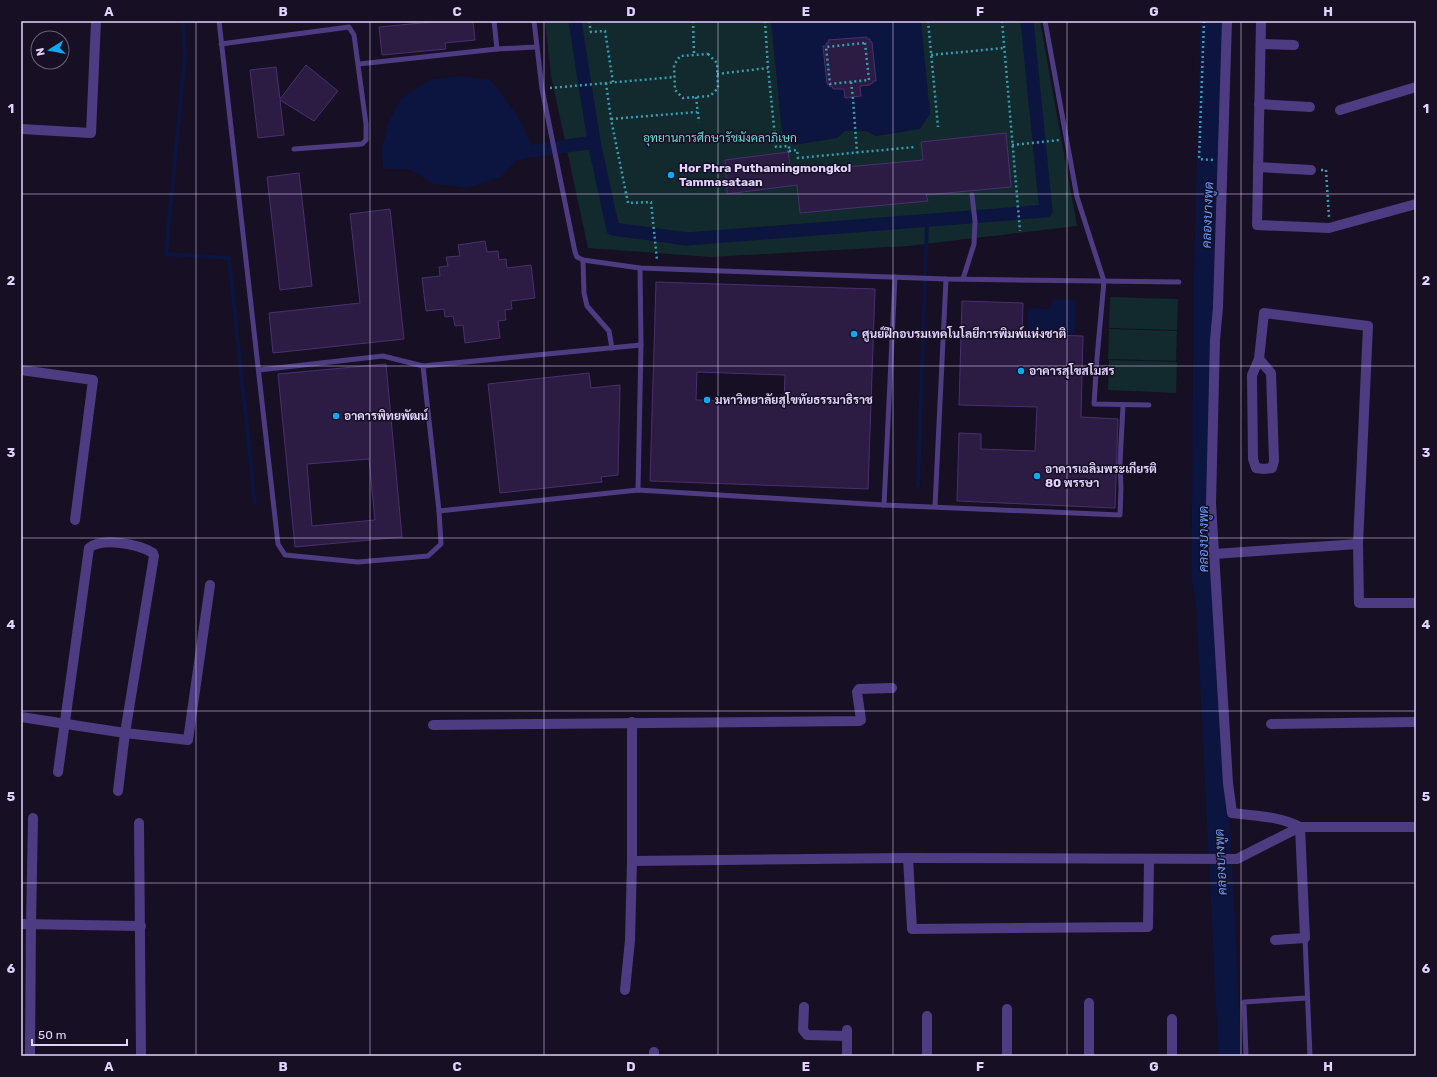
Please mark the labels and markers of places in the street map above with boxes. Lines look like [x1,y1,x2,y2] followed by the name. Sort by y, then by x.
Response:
[679,161,851,189] place label: Hor Phra Puthamingmongkol Tammasataan
[666,170,676,180] marker: Hor Phra Puthamingmongkol Tammasataan
[862,326,1066,342] place label: ศูนย์ฝึกอบรมเทคโนโลยีการพิมพ์แห่งชาติ
[849,329,859,339] marker: ศูนย์ฝึกอบรมเทคโนโลยีการพิมพ์แห่งชาติ
[1029,363,1114,379] place label: อาคารสุโขสโมสร
[1016,366,1026,376] marker: อาคารสุโขสโมสร
[715,392,873,408] place label: มหาวิทยาลัยสุโขทัยธรรมาธิราช
[702,395,712,405] marker: มหาวิทยาลัยสุโขทัยธรรมาธิราช
[344,408,429,423] place label: อาคารพิทยพัฒน์
[331,411,341,421] marker: อาคารพิทยพัฒน์
[1045,461,1157,490] place label: อาคารเฉลิมพระเกียรติ 80 พรรษา
[1032,471,1042,481] marker: อาคารเฉลิมพระเกียรติ 80 พรรษา

